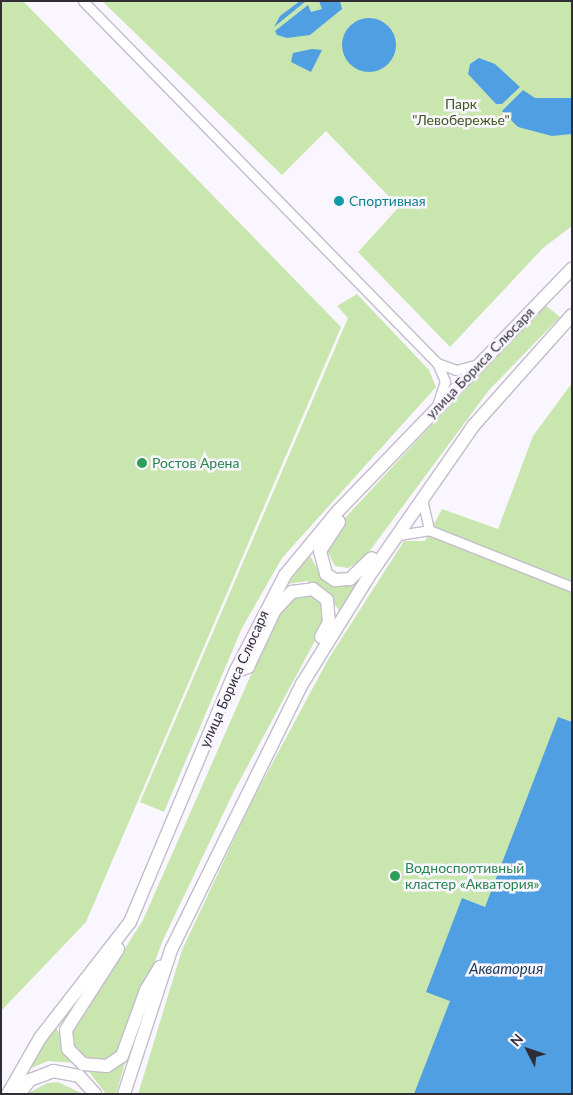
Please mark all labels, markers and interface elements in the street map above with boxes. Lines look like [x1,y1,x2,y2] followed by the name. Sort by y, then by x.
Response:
[412,96,510,128] park label: Парк "Левобережье"
[349,193,426,209] place label: Спортивная
[333,195,345,207] marker: Спортивная
[422,304,538,422] street label: улица Бориса Слюсаря
[152,455,239,471] place label: Ростов Арена
[136,457,148,469] marker: Ростов Арена
[196,608,272,750] street label: улица Бориса Слюсаря
[405,860,540,892] place label: Водноспортивный кластер «Акватория»
[389,870,401,882] marker: Водноспортивный кластер «Акватория»
[469,960,543,978] water label: Акватория
[503,1025,553,1075] north arrow
[506,1030,526,1049] text: N

